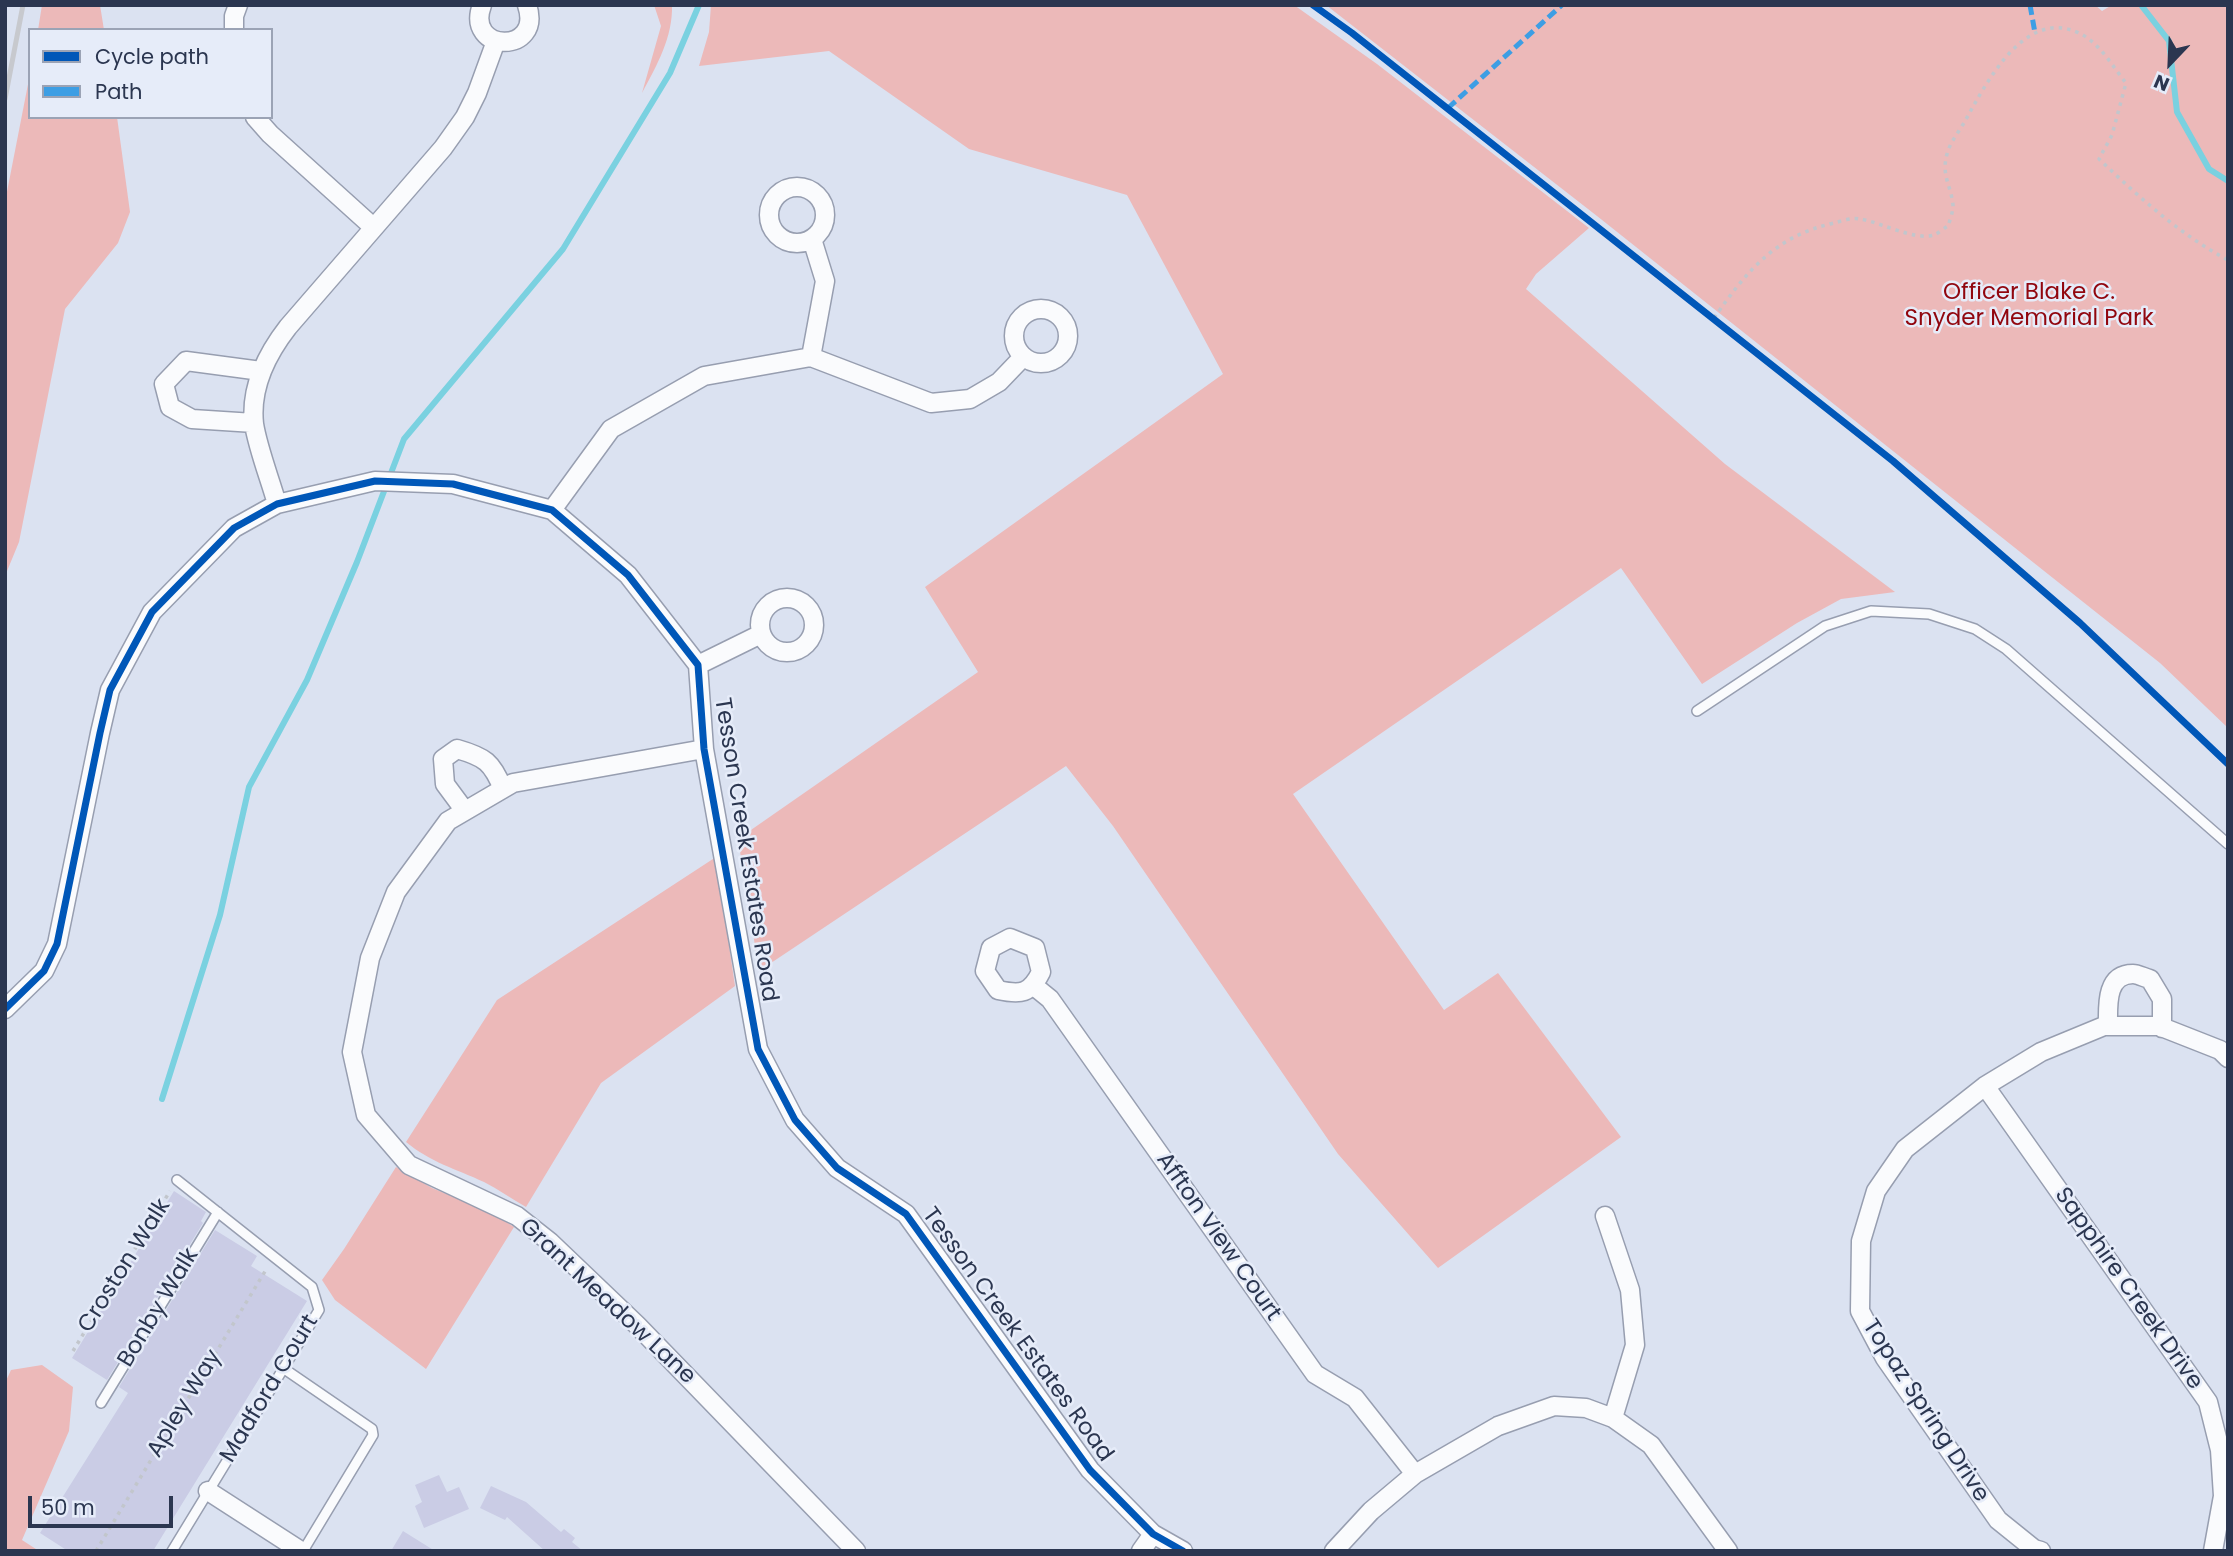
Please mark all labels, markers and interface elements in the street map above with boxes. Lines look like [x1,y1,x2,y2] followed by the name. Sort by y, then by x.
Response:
[28,28,273,119] legend
[2135,28,2205,98] north arrow
[95,42,209,71] text: Cycle path
[2150,68,2173,98] text: N
[95,77,142,106] text: Path
[1904,279,2154,333] park label: Officer Blake C. Snyder Memorial Park
[707,696,783,1004] street label: Tesson Creek Estates Road
[1150,1147,1286,1327] street label: Affton View Court
[2048,1183,2208,1395] street label: Sapphire Creek Drive
[73,1194,177,1338] street label: Croston Walk
[915,1203,1119,1467] street label: Tesson Creek Estates Road
[513,1213,701,1391] street label: Grant Meadow Lane
[113,1244,205,1372] street label: Bonby Walk
[215,1310,325,1468] street label: Madford Court
[1856,1314,1994,1508] street label: Topaz Spring Drive
[142,1345,228,1463] street label: Apley Way
[32,1482,177,1526] scale bar
[41,1493,95,1522] text: 50 m

